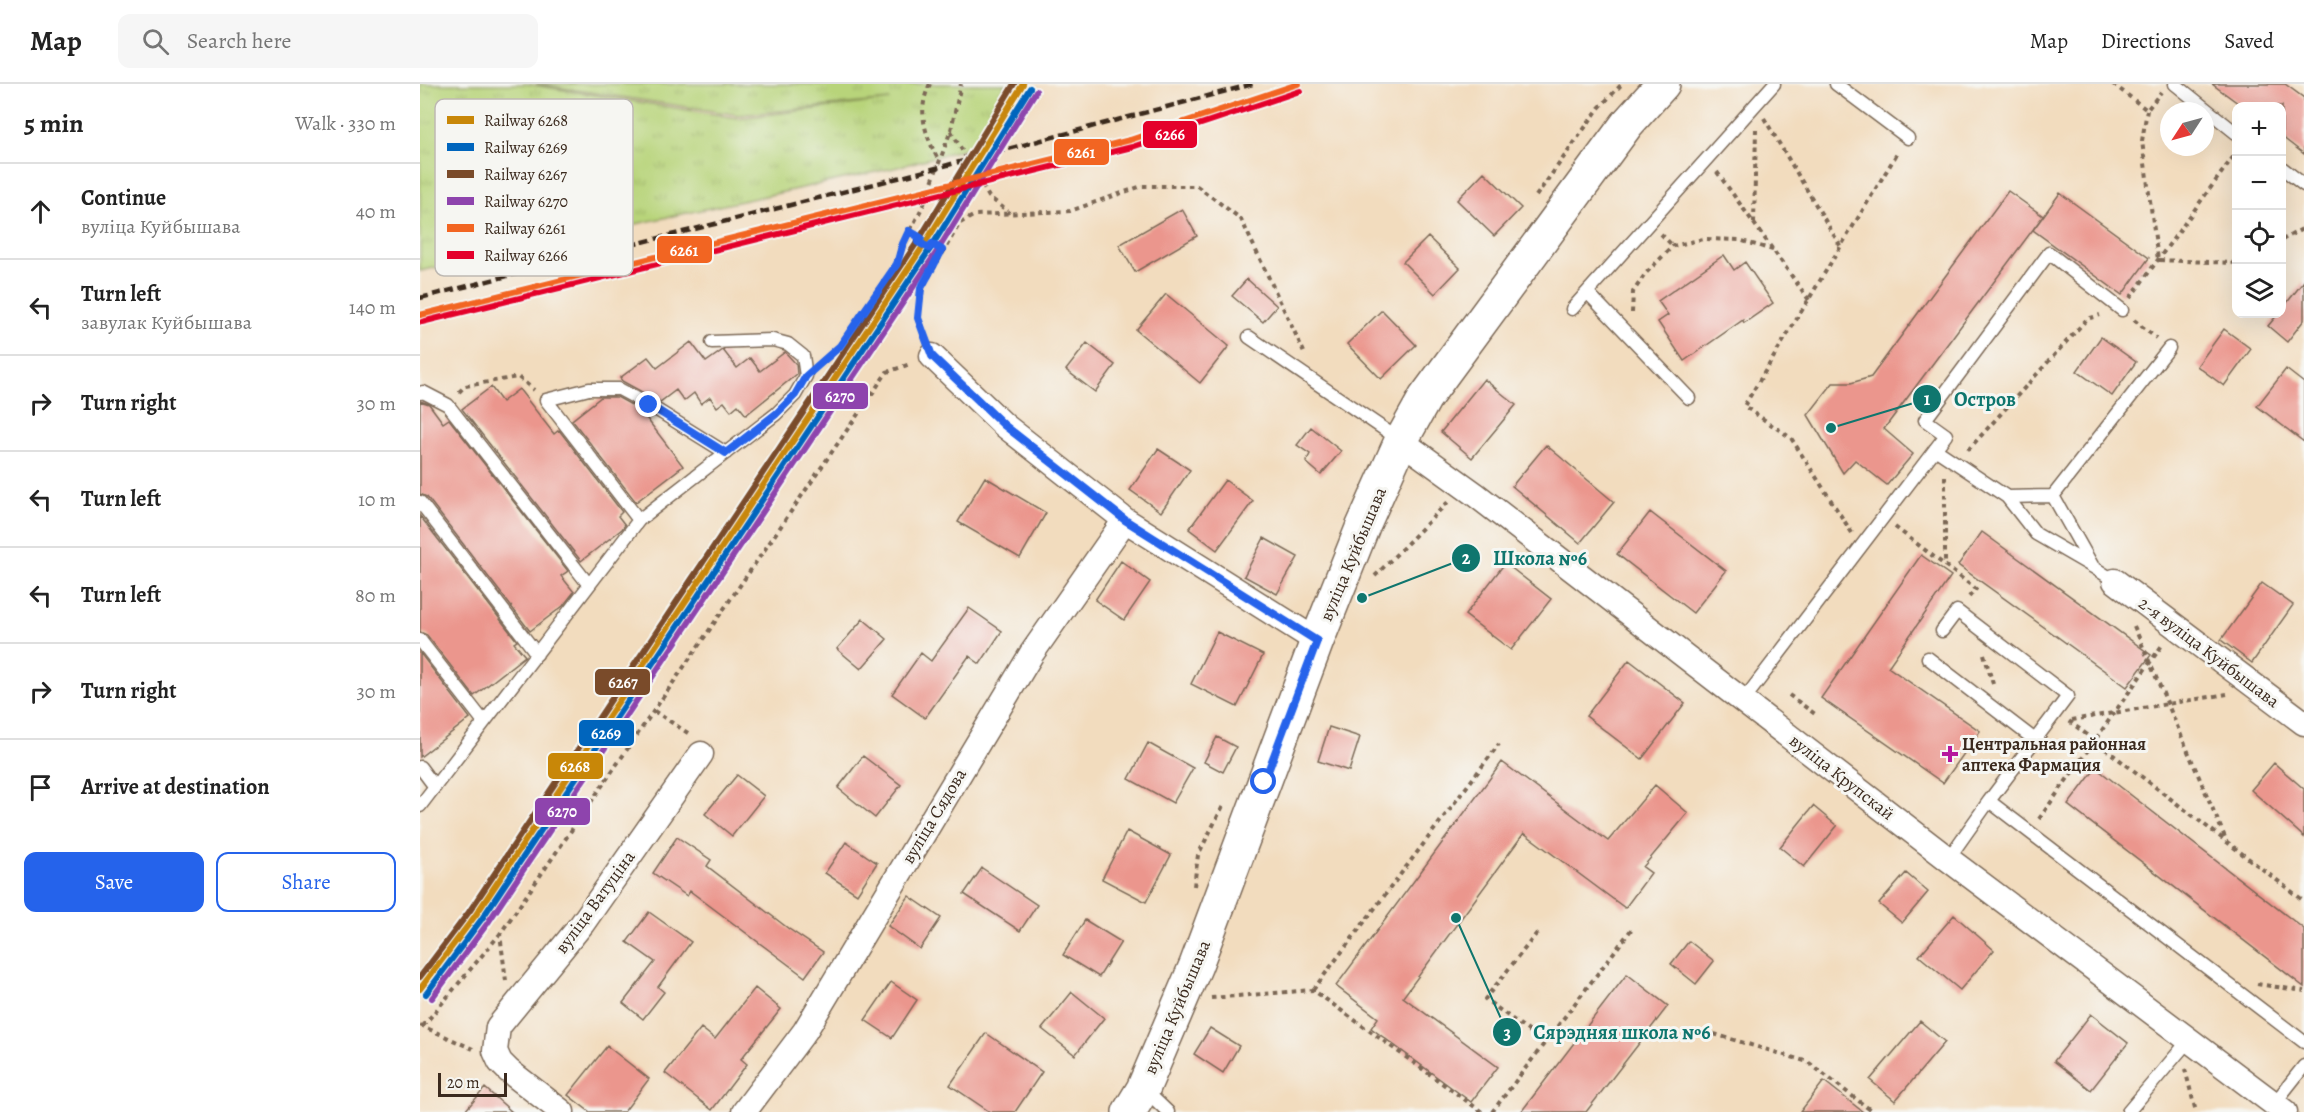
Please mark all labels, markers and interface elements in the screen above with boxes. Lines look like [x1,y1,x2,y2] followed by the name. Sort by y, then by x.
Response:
[118,14,538,68] search box
[30,22,82,60] text: Map
[139,25,172,58] icon: search
[187,26,291,56] text: Search here
[2030,27,2068,55] text: Map
[2101,27,2191,55] text: Directions
[2224,27,2274,55] text: Saved
[435,99,633,276] legend
[2160,102,2214,156] north arrow
[2232,102,2286,318] map controls
[2232,102,2286,156] button: +
[24,106,84,141] text: 5 min
[295,110,396,137] text: Walk · 330 m
[484,110,568,132] text: Railway 6268
[1142,120,1198,149] line badge: 6266
[1155,124,1186,146] text: 6266
[484,137,567,159] text: Railway 6269
[1053,138,1110,166] line badge: 6261
[1067,142,1095,164] text: 6261
[2232,156,2286,210] button: −
[484,164,567,186] text: Railway 6267
[81,183,166,213] text: Continue
[484,191,568,213] text: Railway 6270
[24,195,57,228] icon: ahead
[356,198,396,225] text: 40 m
[2232,210,2286,264] button: locate
[81,213,241,240] text: вуліца Куйбышава
[484,218,566,240] text: Railway 6261
[656,235,713,264] line badge: 6261
[670,240,698,262] text: 6261
[484,245,568,267] text: Railway 6266
[2232,264,2286,318] button: layers
[81,279,161,309] text: Turn left
[24,291,57,324] icon: left
[349,294,396,321] text: 140 m
[81,309,252,336] text: завулак Куйбышава
[1912,380,2028,418] callout: Остров
[812,382,869,410] line badge: 6270
[825,386,855,408] text: 6270
[1954,386,2016,413] text: Остров
[24,387,57,420] icon: right
[1924,387,1931,411] text: 1
[81,388,177,418] text: Turn right
[356,390,396,417] text: 30 m
[635,391,661,417] route end
[24,483,57,516] icon: left
[1314,483,1392,625] street label: вуліца Куйбышава
[81,484,161,514] text: Turn left
[358,486,396,513] text: 10 m
[1451,539,1599,577] callout: Школа №6
[1493,545,1587,572] text: Школа №6
[1462,546,1471,570] text: 2
[24,579,57,612] icon: left
[81,580,161,610] text: Turn left
[355,582,396,609] text: 80 m
[2134,591,2285,713] street label: 2-я вуліца Куйбышава
[594,668,651,696] line badge: 6267
[608,672,638,694] text: 6267
[24,675,57,708] icon: right
[81,676,177,706] text: Turn right
[356,678,396,705] text: 30 m
[578,719,635,747] line badge: 6269
[591,723,621,745] text: 6269
[1785,728,1899,826] street label: вуліца Крупскай
[1962,732,2146,777] place label: Центральная районная аптека Фармация
[1943,747,1957,761] marker: Центральная районная аптека Фармация
[547,752,604,780] line badge: 6268
[560,756,590,778] text: 6268
[896,763,972,868] street label: вуліца Сядова
[1250,768,1276,794] route start
[24,771,57,804] icon: arrive
[81,772,270,802] text: Arrive at destination
[534,797,591,826] line badge: 6270
[547,801,577,823] text: 6270
[550,845,641,958] street label: вуліца Ватуціна
[24,852,204,912] button: Save
[216,852,396,912] button: Share
[1138,936,1216,1078] street label: вуліца Куйбышава
[1492,1013,1723,1051] callout: Сярэдняя школа №6
[1533,1019,1711,1046] text: Сярэдняя школа №6
[1503,1021,1511,1045] text: 3
[438,1070,507,1098] scale bar
[447,1072,480,1094] text: 20 m

